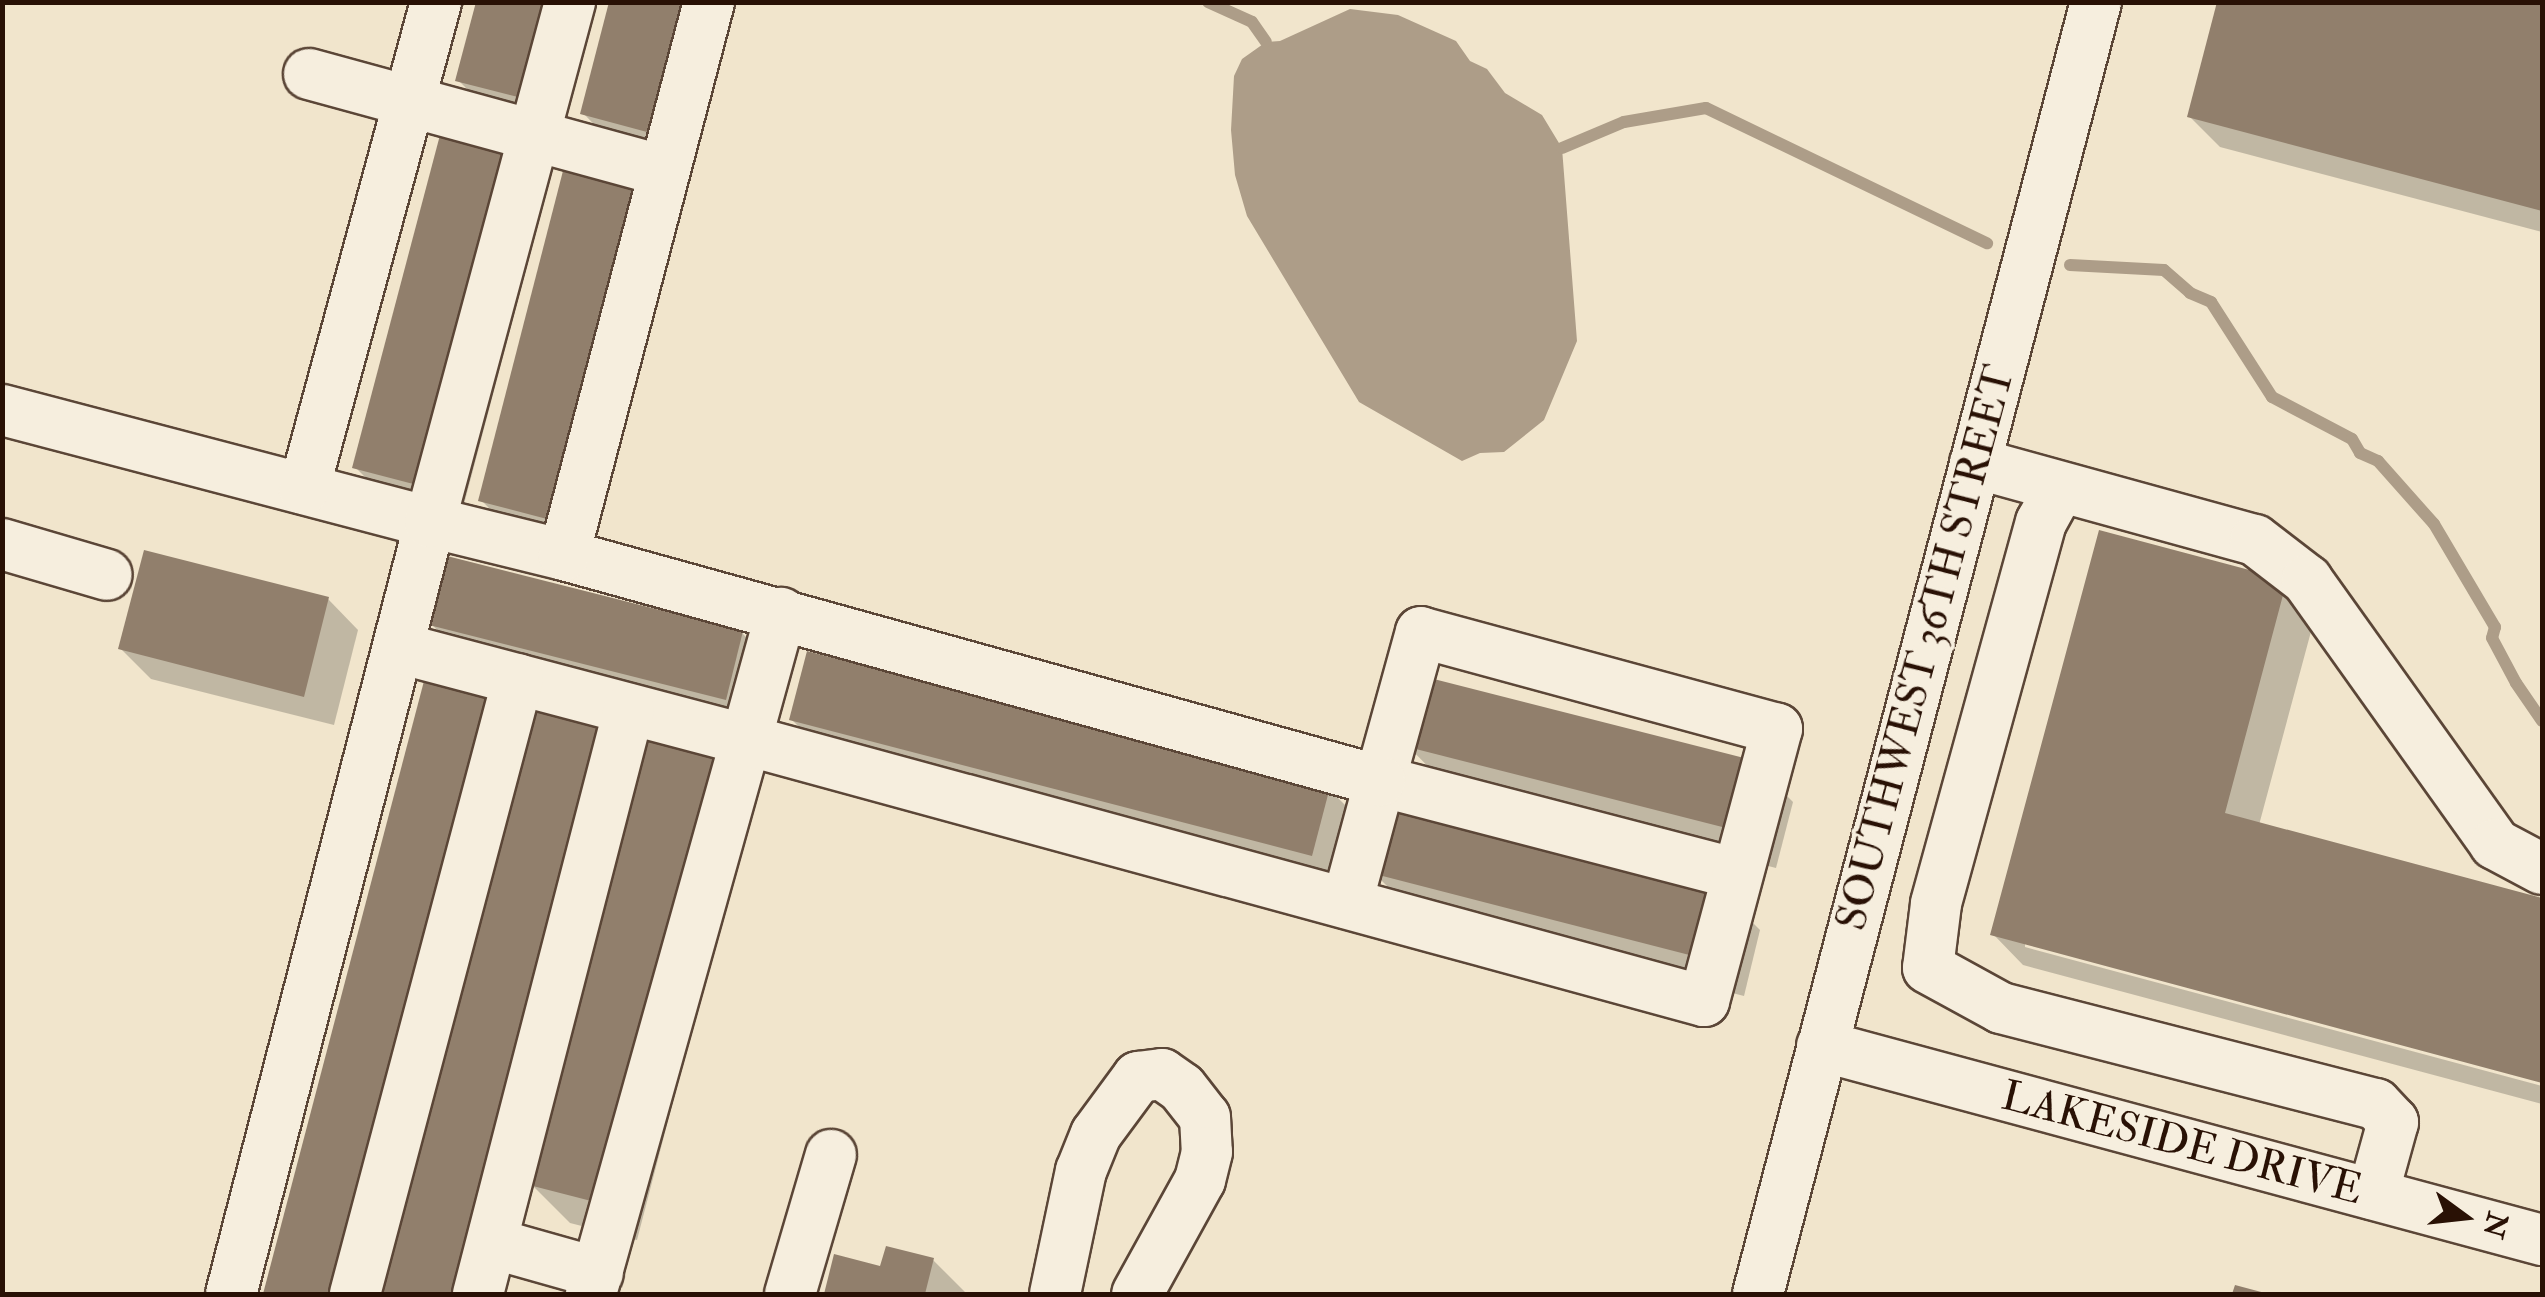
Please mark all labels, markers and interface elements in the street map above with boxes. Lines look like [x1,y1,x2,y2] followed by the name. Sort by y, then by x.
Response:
[1826,360,2026,936] street label: SOUTHWEST 36TH STREET
[1996,1071,2368,1215] street label: LAKESIDE DRIVE
[2415,1167,2515,1267] north arrow
[2474,1208,2515,1242] text: N

